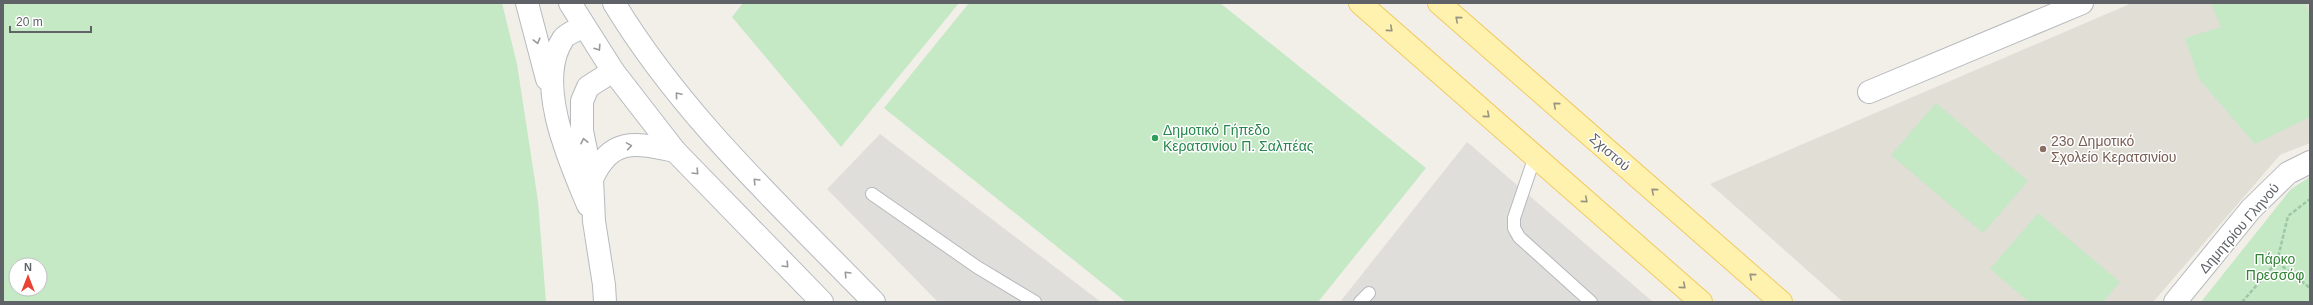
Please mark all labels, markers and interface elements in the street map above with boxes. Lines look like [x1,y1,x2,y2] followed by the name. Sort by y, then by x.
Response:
[10,8,91,34] scale bar
[16,15,43,29] text: 20 m
[1455,17,1463,24] one-way arrow
[1385,24,1392,31] one-way arrow
[533,37,541,44] one-way arrow
[593,44,601,51] one-way arrow
[675,93,682,100] one-way arrow
[1553,102,1561,110] one-way arrow
[1483,110,1490,117] one-way arrow
[1163,122,1314,154] place label: Δημοτικό Γήπεδο Κερατσινίου Π. Σαλπέας
[1586,130,1634,174] street label: Σχιστού
[1150,133,1160,143] marker: Δημοτικό Γήπεδο Κερατσινίου Π. Σαλπέας
[2051,133,2176,165] place label: 23o Δημοτικό Σχολείο Κερατσινίου
[580,138,589,144] one-way arrow
[626,142,632,151] one-way arrow
[2038,144,2048,154] marker: 23o Δημοτικό Σχολείο Κερατσινίου
[691,167,699,175] one-way arrow
[753,178,761,186] one-way arrow
[2196,180,2282,276] street label: Δημητρίου Γληνού
[1651,188,1659,195] one-way arrow
[1580,196,1588,203] one-way arrow
[2246,251,2304,283] park label: Πάρκο Πρεσσόφ
[8,257,48,297] north arrow
[781,260,789,268] one-way arrow
[24,261,32,273] text: N
[844,271,852,279] one-way arrow
[1749,274,1756,281] one-way arrow
[1678,281,1686,289] one-way arrow

